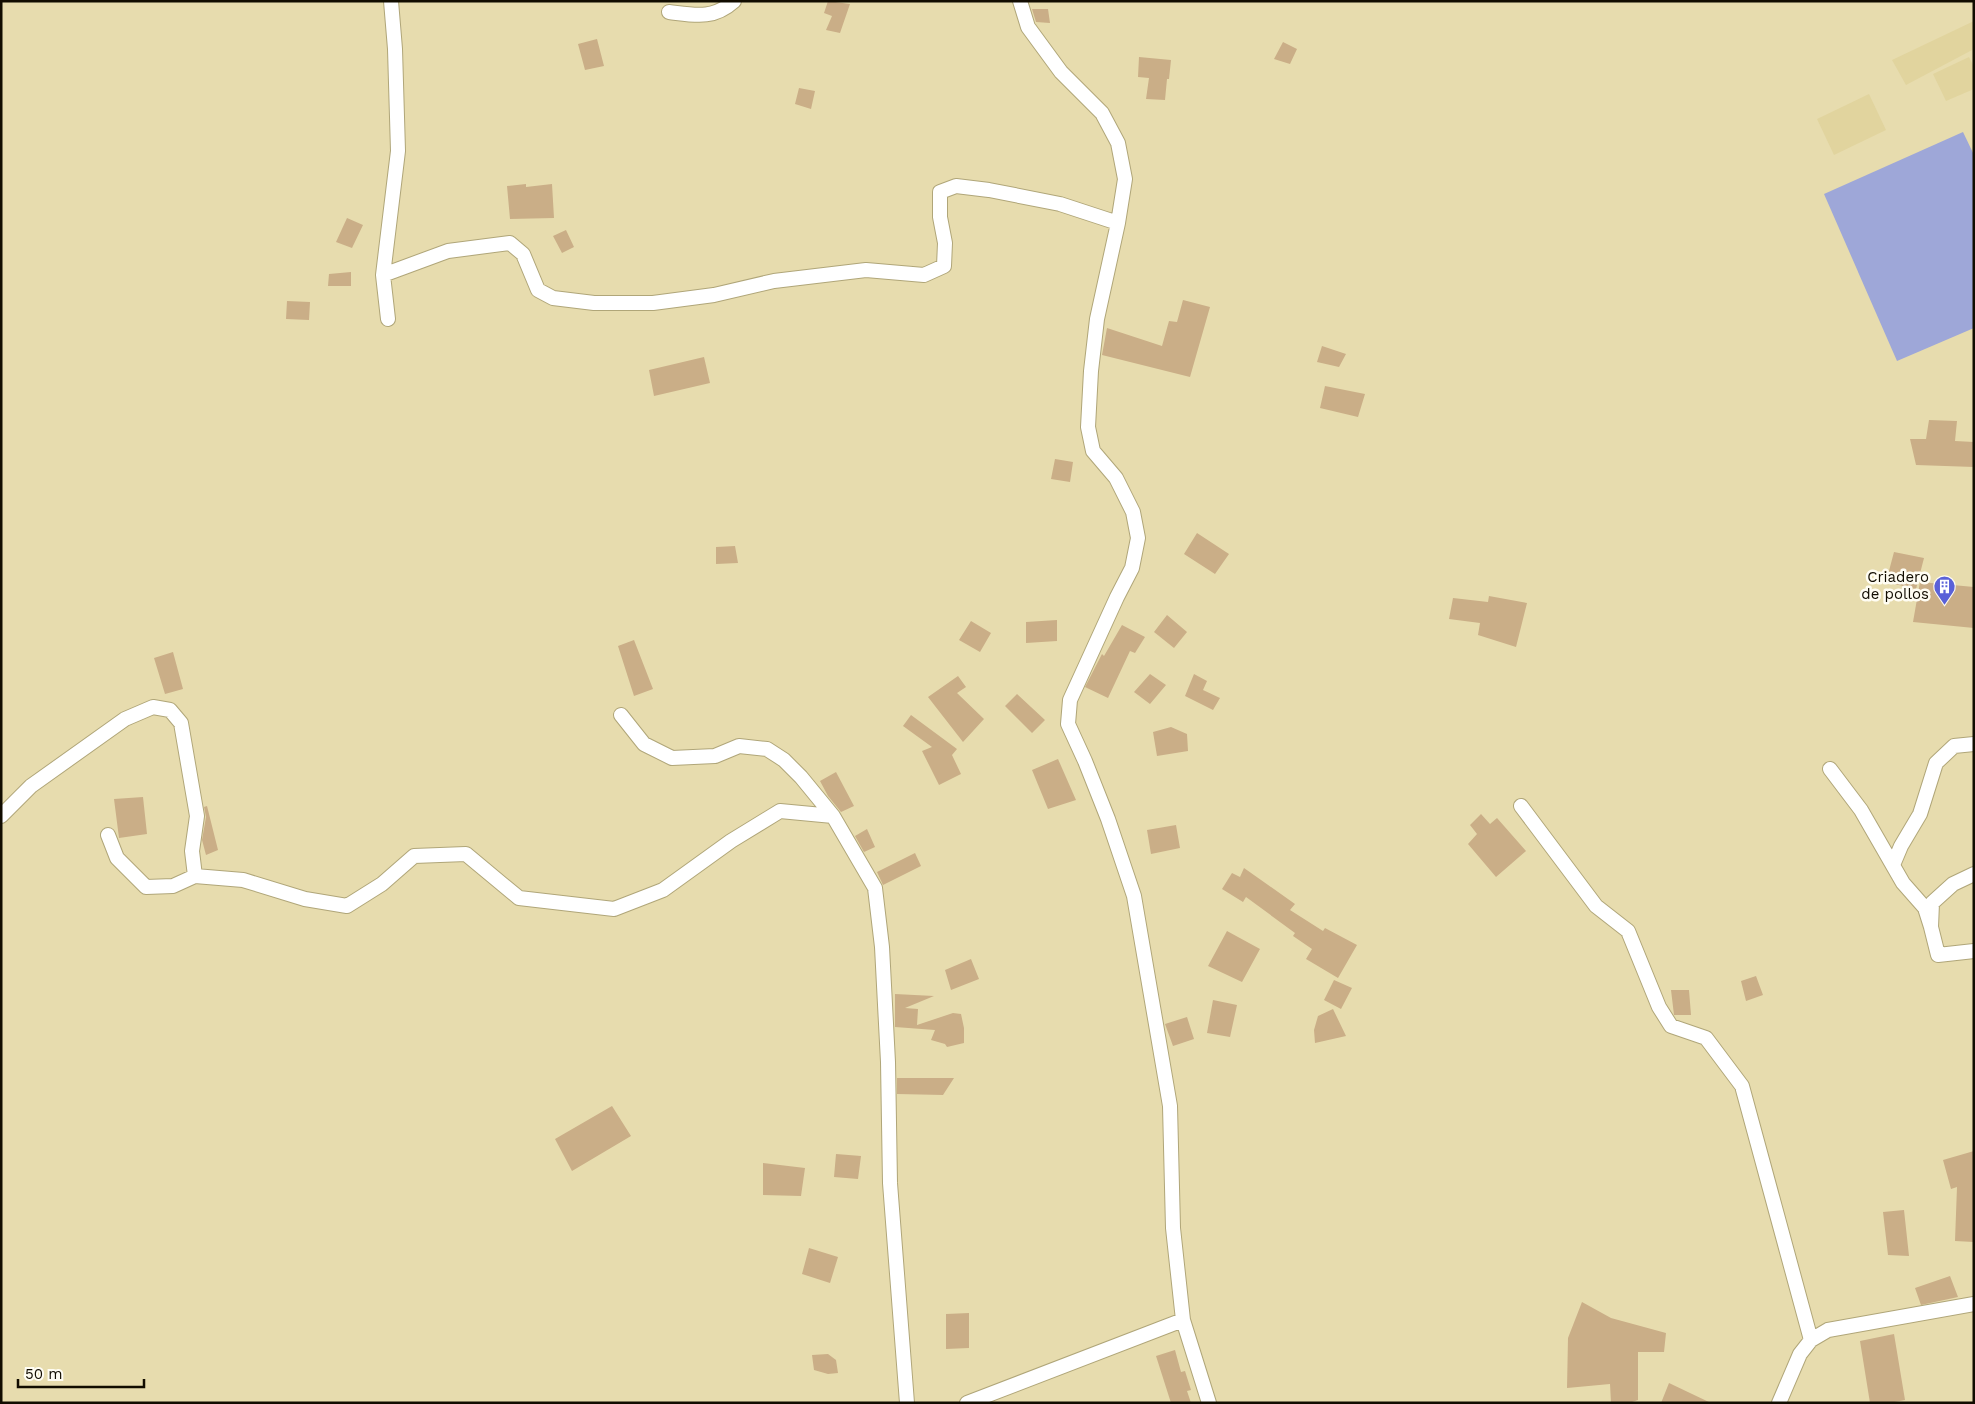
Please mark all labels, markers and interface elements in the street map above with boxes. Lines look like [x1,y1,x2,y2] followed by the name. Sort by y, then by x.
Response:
[1861,568,1929,603] place label: Criadero de pollos
[1933,574,1957,605] building icon: Criadero de pollos
[18,1356,144,1388] scale bar
[25,1365,62,1383] text: 50 m

